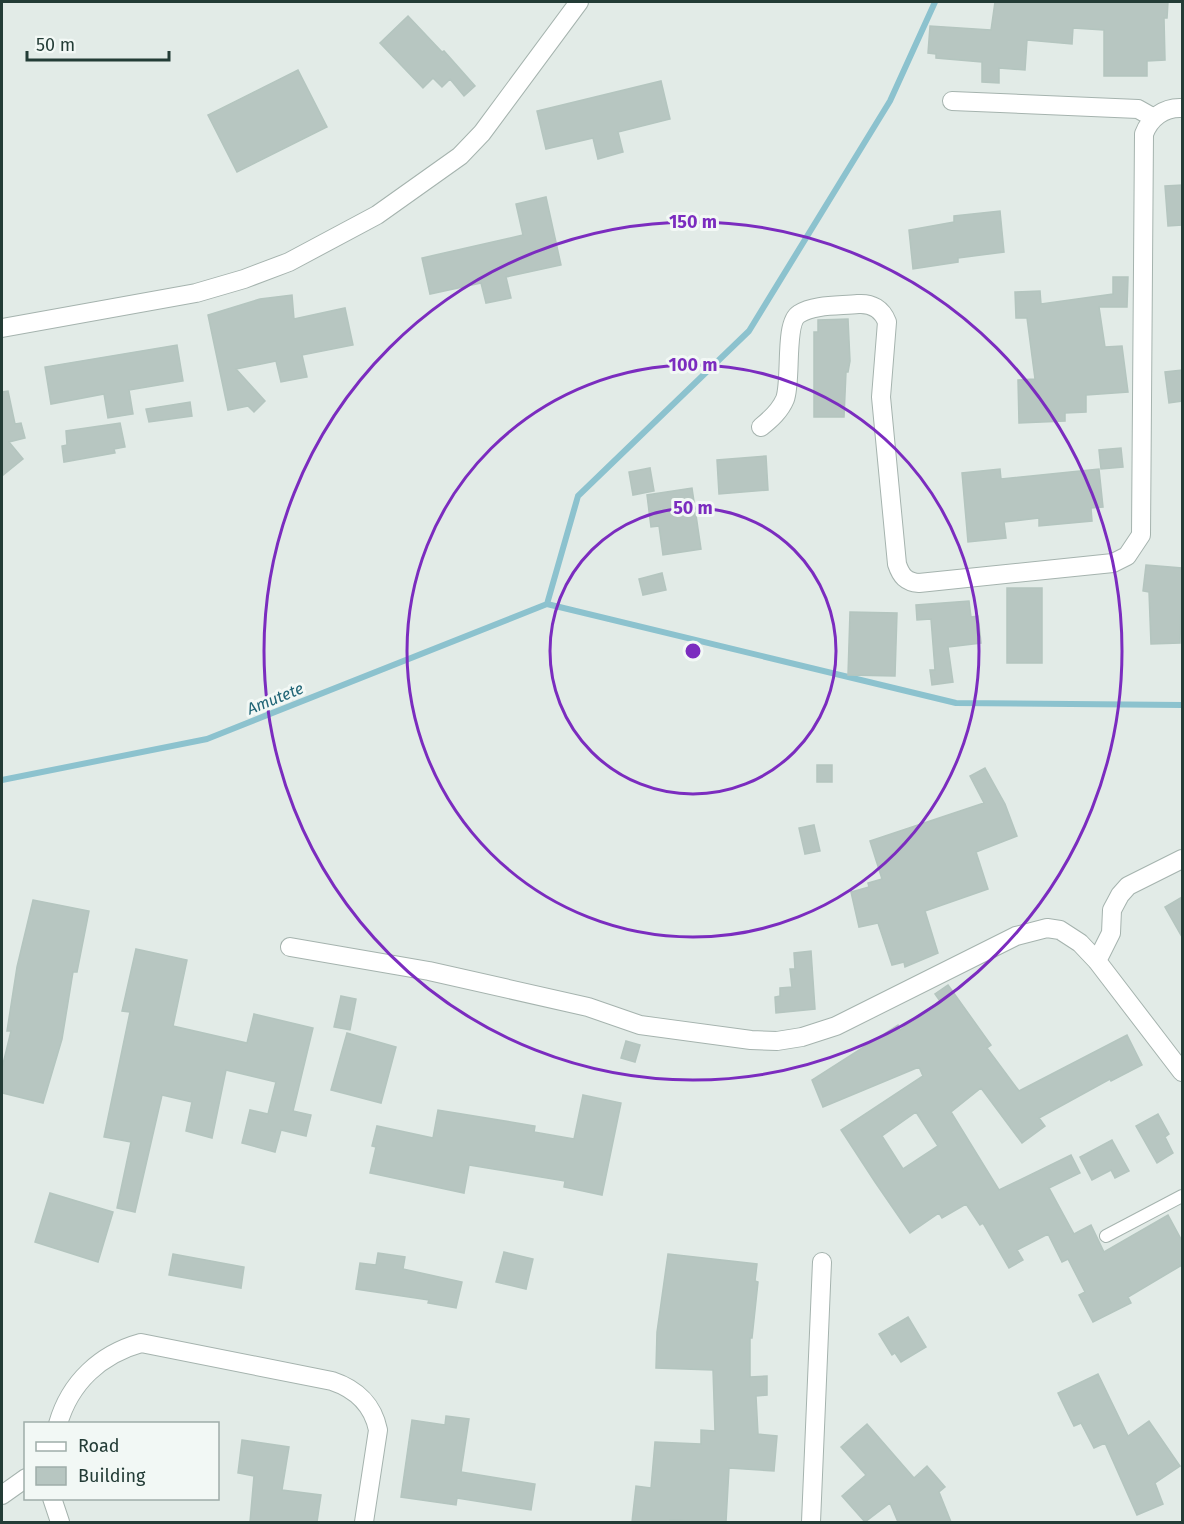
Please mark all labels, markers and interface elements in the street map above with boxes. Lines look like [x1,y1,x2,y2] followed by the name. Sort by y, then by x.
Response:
[27,24,170,62] scale bar
[36,34,75,56] text: 50 m
[669,211,717,233] text: 150 m
[669,354,717,376] text: 100 m
[673,497,713,519] text: 50 m
[683,641,703,661] centre of rings
[243,679,306,719] water label: Amutete
[24,1422,219,1500] legend
[78,1435,120,1457] text: Road
[78,1465,146,1487] text: Building

